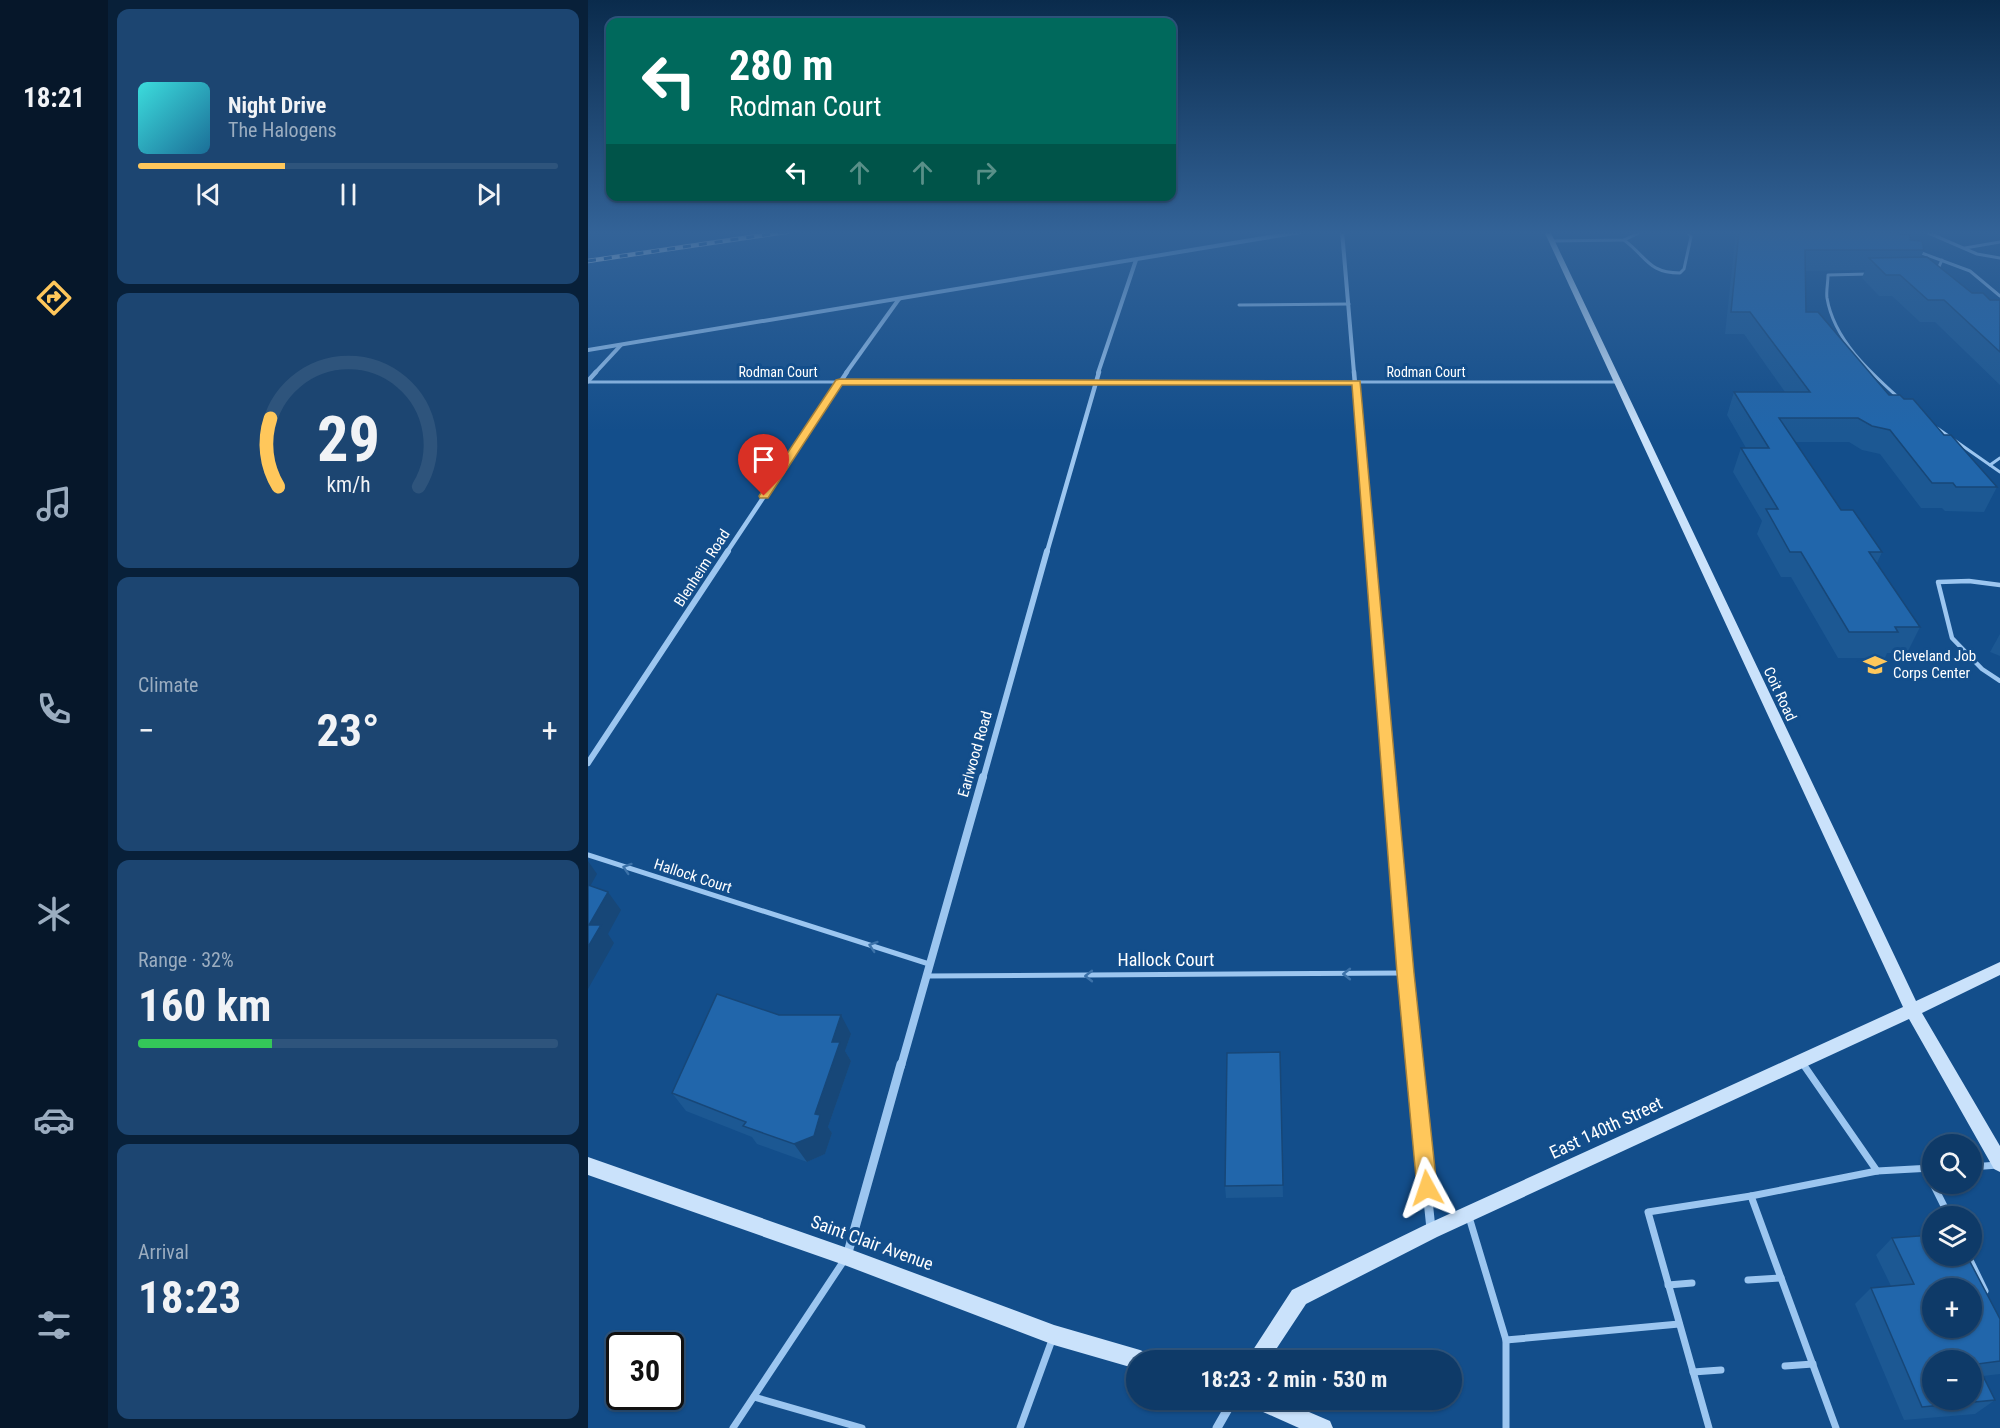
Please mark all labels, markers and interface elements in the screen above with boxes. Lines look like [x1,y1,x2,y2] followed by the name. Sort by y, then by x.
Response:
[729,41,834,90] text: 280 m
[630,42,708,120] icon: left
[23,82,85,114] text: 18:21
[729,91,882,123] text: Rodman Court
[228,93,326,118] text: Night Drive
[228,118,337,142] text: The Halogens
[780,156,813,189] icon: left
[843,156,876,189] icon: ahead
[906,156,939,189] icon: ahead
[969,156,1002,189] icon: right
[192,178,225,211] icon: previous
[332,178,365,211] icon: pause
[472,178,505,211] icon: next
[33,277,75,319] icon: directions
[738,364,818,380] street label: Rodman Court
[1386,364,1466,380] street label: Rodman Court
[316,403,380,476] text: 29
[738,434,789,496] pin
[747,443,780,476] icon: arrive
[326,473,370,498] text: km/h
[33,483,75,525] icon: music
[670,526,734,610] street label: Blenheim Road
[1893,647,1976,682] place label: Cleveland Job Corps Center
[1862,652,1888,678] school or university icon: Cleveland Job Corps Center
[1760,664,1800,724] street label: Coit Road
[138,673,198,697] text: Climate
[33,688,75,730] icon: phone
[317,704,380,757] text: 23°
[954,709,996,799] street label: Earlwood Road
[138,711,155,750] text: −
[542,711,558,750] text: +
[652,855,734,897] street label: Hallock Court
[622,863,633,875] one-way arrow
[33,893,75,935] icon: climate
[868,941,879,953] one-way arrow
[138,948,234,972] text: Range · 32%
[1118,949,1214,970] street label: Hallock Court
[1342,968,1351,980] one-way arrow
[1084,969,1093,982] one-way arrow
[138,979,271,1032] text: 160 km
[1546,1092,1666,1163] street label: East 140th Street
[33,1099,75,1141] icon: car
[1922,1134,1982,1410] map controls
[1922,1134,1982,1194] button: search
[1395,1156,1459,1220] position arrow
[1922,1206,1982,1266] button: layers
[808,1211,936,1274] street label: Saint Clair Avenue
[138,1240,189,1264] text: Arrival
[138,1271,241,1324] text: 18:23
[1922,1278,1982,1338] button: +
[33,1304,75,1346] icon: filters
[606,1332,684,1410] speed limit sign: 30
[1922,1350,1982,1410] button: −
[1201,1367,1387,1392] text: 18:23 · 2 min · 530 m

